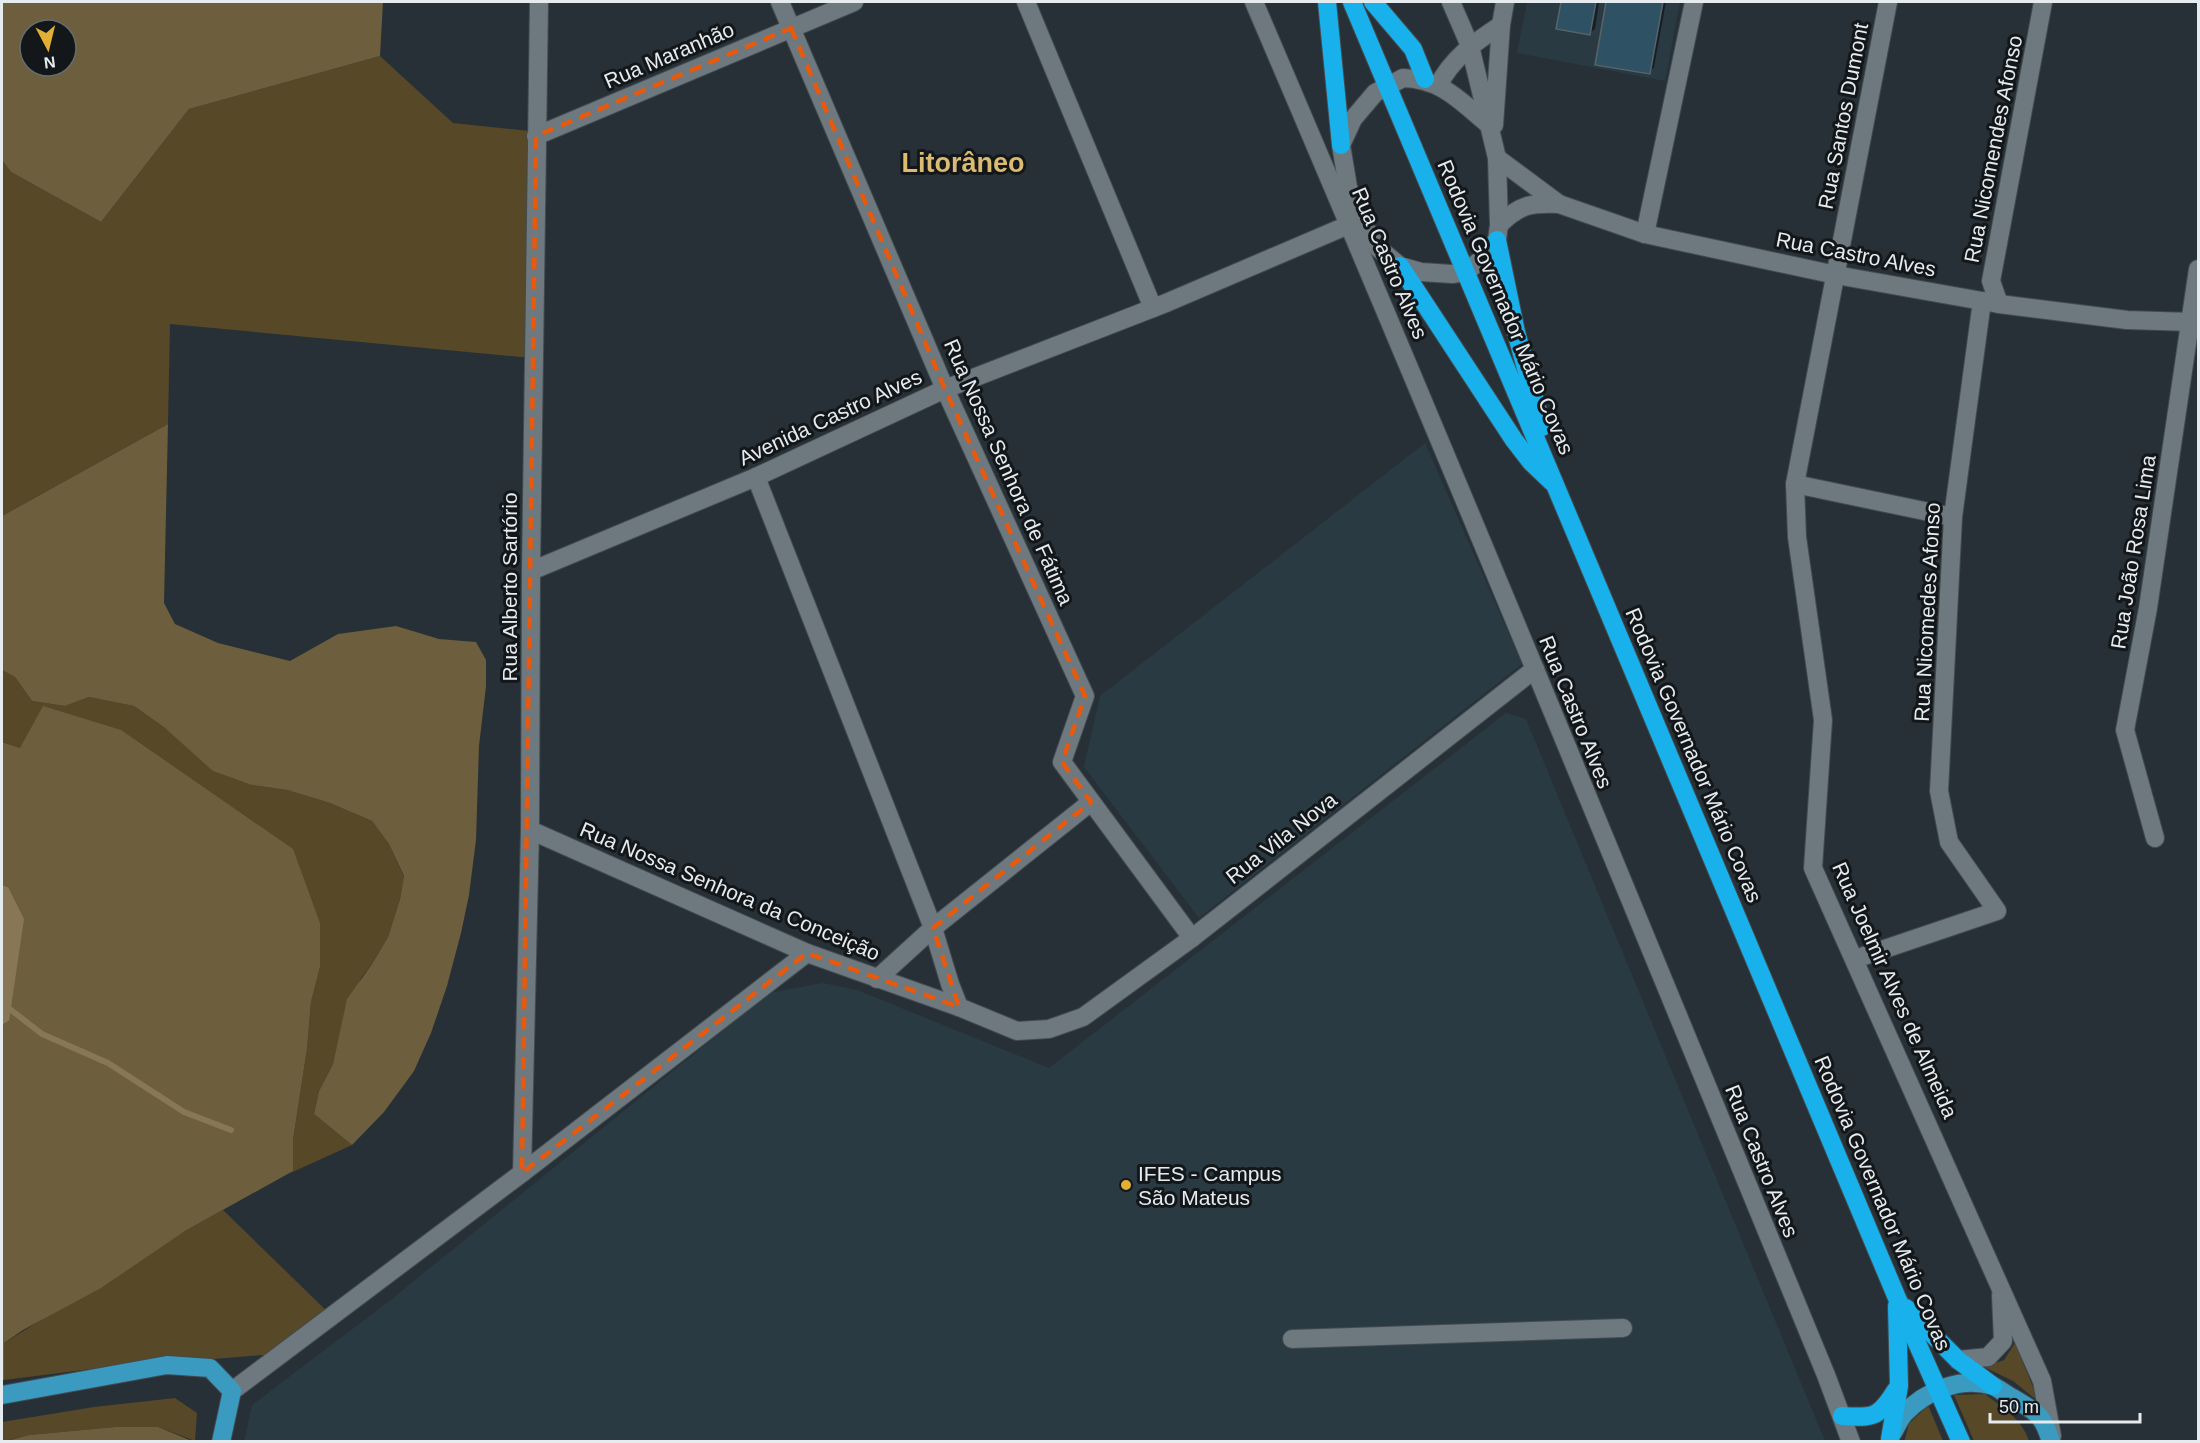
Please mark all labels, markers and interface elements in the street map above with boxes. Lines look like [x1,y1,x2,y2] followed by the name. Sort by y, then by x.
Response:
[601,17,737,93] street label: Rua Maranhão
[18,18,78,78] north arrow
[1814,21,1872,211] street label: Rua Santos Dumont
[1960,33,2026,265] street label: Rua Nicomendes Afonso
[43,53,57,72] text: N
[901,148,1025,178] district label: Litorâneo
[1433,156,1579,458] street label: Rodovia Governador Mário Covas
[1348,184,1432,342] street label: Rua Castro Alves
[1774,227,1938,281] street label: Rua Castro Alves
[940,336,1078,609] street label: Rua Nossa Senhora de Fátima
[735,364,925,470] street label: Avenida Castro Alves
[2106,453,2160,651] street label: Rua João Rosa Lima
[498,492,521,682] street label: Rua Alberto Sartório
[1910,502,1944,722] street label: Rua Nicomedes Afonso
[1621,604,1767,906] street label: Rodovia Governador Mário Covas
[1535,632,1617,792] street label: Rua Castro Alves
[1221,788,1341,888] street label: Rua Vila Nova
[577,817,883,965] street label: Rua Nossa Senhora da Conceição
[1828,858,1962,1122] street label: Rua Joelmir Alves de Almeida
[1810,1052,1956,1354] street label: Rodovia Governador Mário Covas
[1721,1081,1803,1241] street label: Rua Castro Alves
[1138,1162,1282,1209] place label: IFES - Campus São Mateus
[1119,1178,1133,1192] marker: IFES - Campus São Mateus
[1990,1386,2140,1424] scale bar
[1999,1397,2039,1417] text: 50 m

